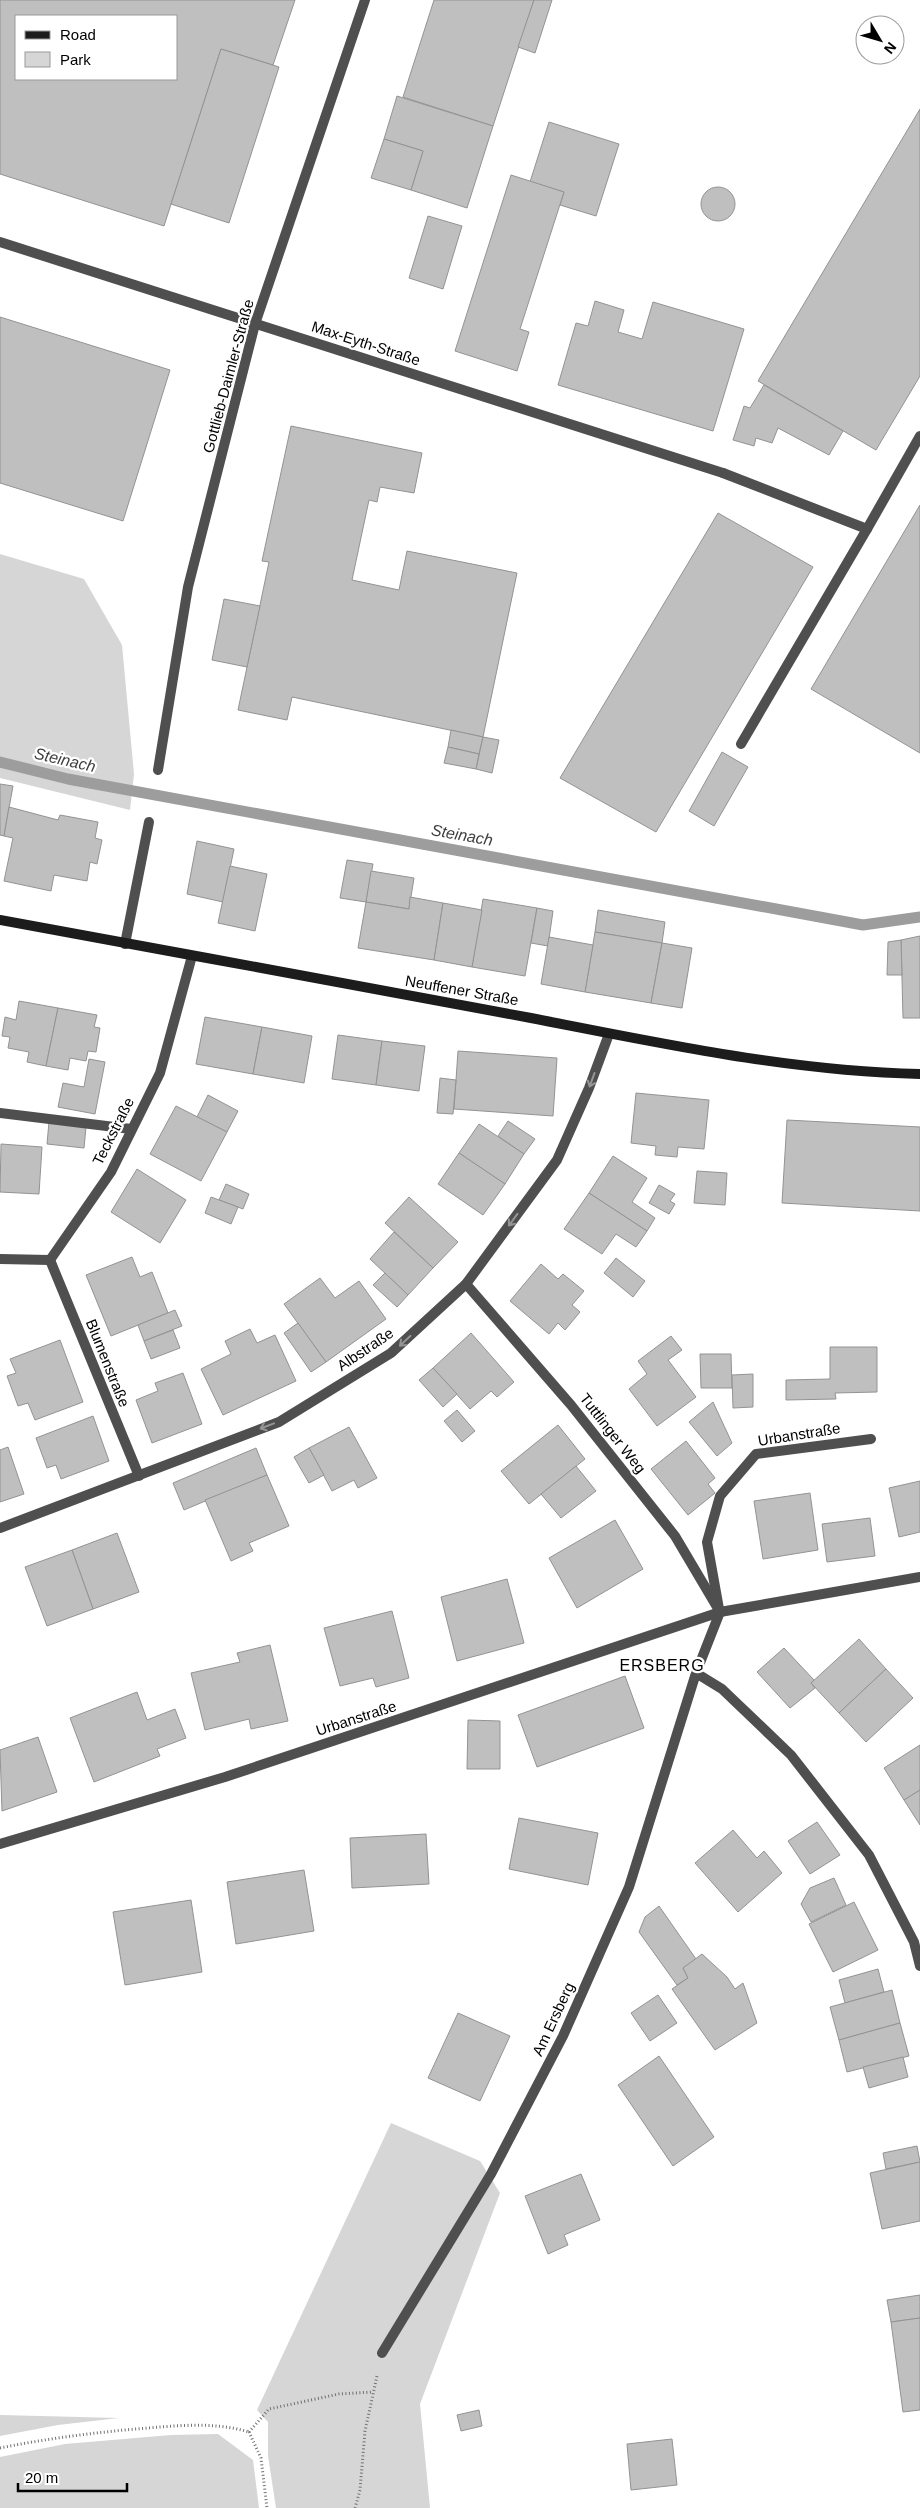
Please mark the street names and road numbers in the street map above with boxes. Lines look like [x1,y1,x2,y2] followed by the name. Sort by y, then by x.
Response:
[199,297,257,455] street label: Gottlieb-Daimler-Straße
[309,317,423,369] street label: Max-Eyth-Straße
[404,972,520,1008] street label: Neuffener Straße
[89,1094,137,1168] street label: Teckstraße
[83,1317,133,1409] street label: Blumenstraße
[334,1324,396,1374] street label: Albstraße
[577,1390,649,1476] street label: Tuttlinger Weg
[756,1419,842,1449] street label: Urbanstraße
[314,1697,398,1739] street label: Urbanstraße
[529,1980,577,2058] street label: Am Ersberg

